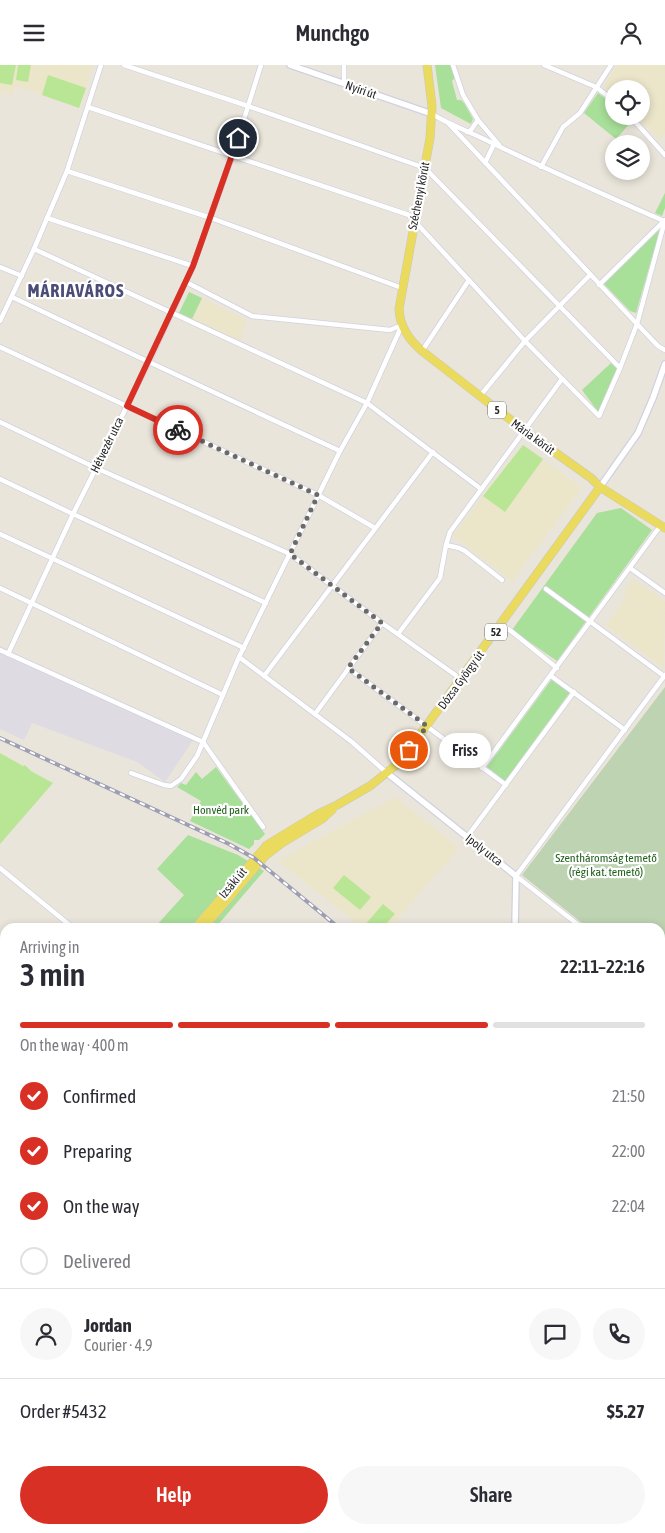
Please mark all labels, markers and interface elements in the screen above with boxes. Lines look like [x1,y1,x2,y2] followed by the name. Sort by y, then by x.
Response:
[20,19,48,47] icon: menu
[617,19,645,47] icon: person
[295,20,370,46] text: Munchgo
[344,78,379,102] street label: Nyíri út
[605,80,650,180] map controls
[605,80,650,125] button: locate
[217,117,259,159] pin
[224,124,252,152] icon: home
[605,135,650,180] button: layers
[406,160,433,231] street label: Széchenyi körút
[27,280,125,301] district label: MÁRIAVÁROS
[488,401,506,419] road number: 5
[153,405,203,455] courier
[88,415,126,475] street label: Hétvezér utca
[164,416,192,444] icon: bike
[508,416,558,458] street label: Mária körút
[485,623,507,641] road number: 52
[435,648,487,712] street label: Dózsa György út
[388,729,430,771] pin
[439,733,492,767] callout: Friss
[395,736,423,764] icon: bag
[452,741,478,759] text: Friss
[193,803,250,817] park label: Honvéd park
[463,831,505,869] street label: Ipoly utca
[555,851,657,879] park label: Szentháromság temető (régi kat. temető)
[216,864,250,901] street label: Izsáki út
[20,938,80,956] text: Arriving in
[560,955,645,977] text: 22:11–22:16
[20,956,85,993] text: 3 min
[20,1036,129,1054] text: On the way · 400 m
[20,1082,48,1110] icon: check
[63,1085,136,1107] text: Confirmed
[612,1087,645,1105] text: 21:50
[20,1137,48,1165] icon: check
[63,1140,132,1162] text: Preparing
[612,1142,645,1160] text: 22:00
[20,1192,48,1220] icon: check
[63,1195,140,1217] text: On the way
[612,1197,645,1215] text: 22:04
[63,1250,131,1272] text: Delivered
[20,1308,72,1360] button: person
[529,1308,581,1360] button: chat
[593,1308,645,1360] button: phone
[84,1314,132,1336] text: Jordan
[84,1336,153,1354] text: Courier · 4.9
[20,1400,107,1422] text: Order #5432
[607,1400,645,1422] text: $5.27
[20,1466,328,1524] button: Help
[338,1466,645,1524] button: Share

